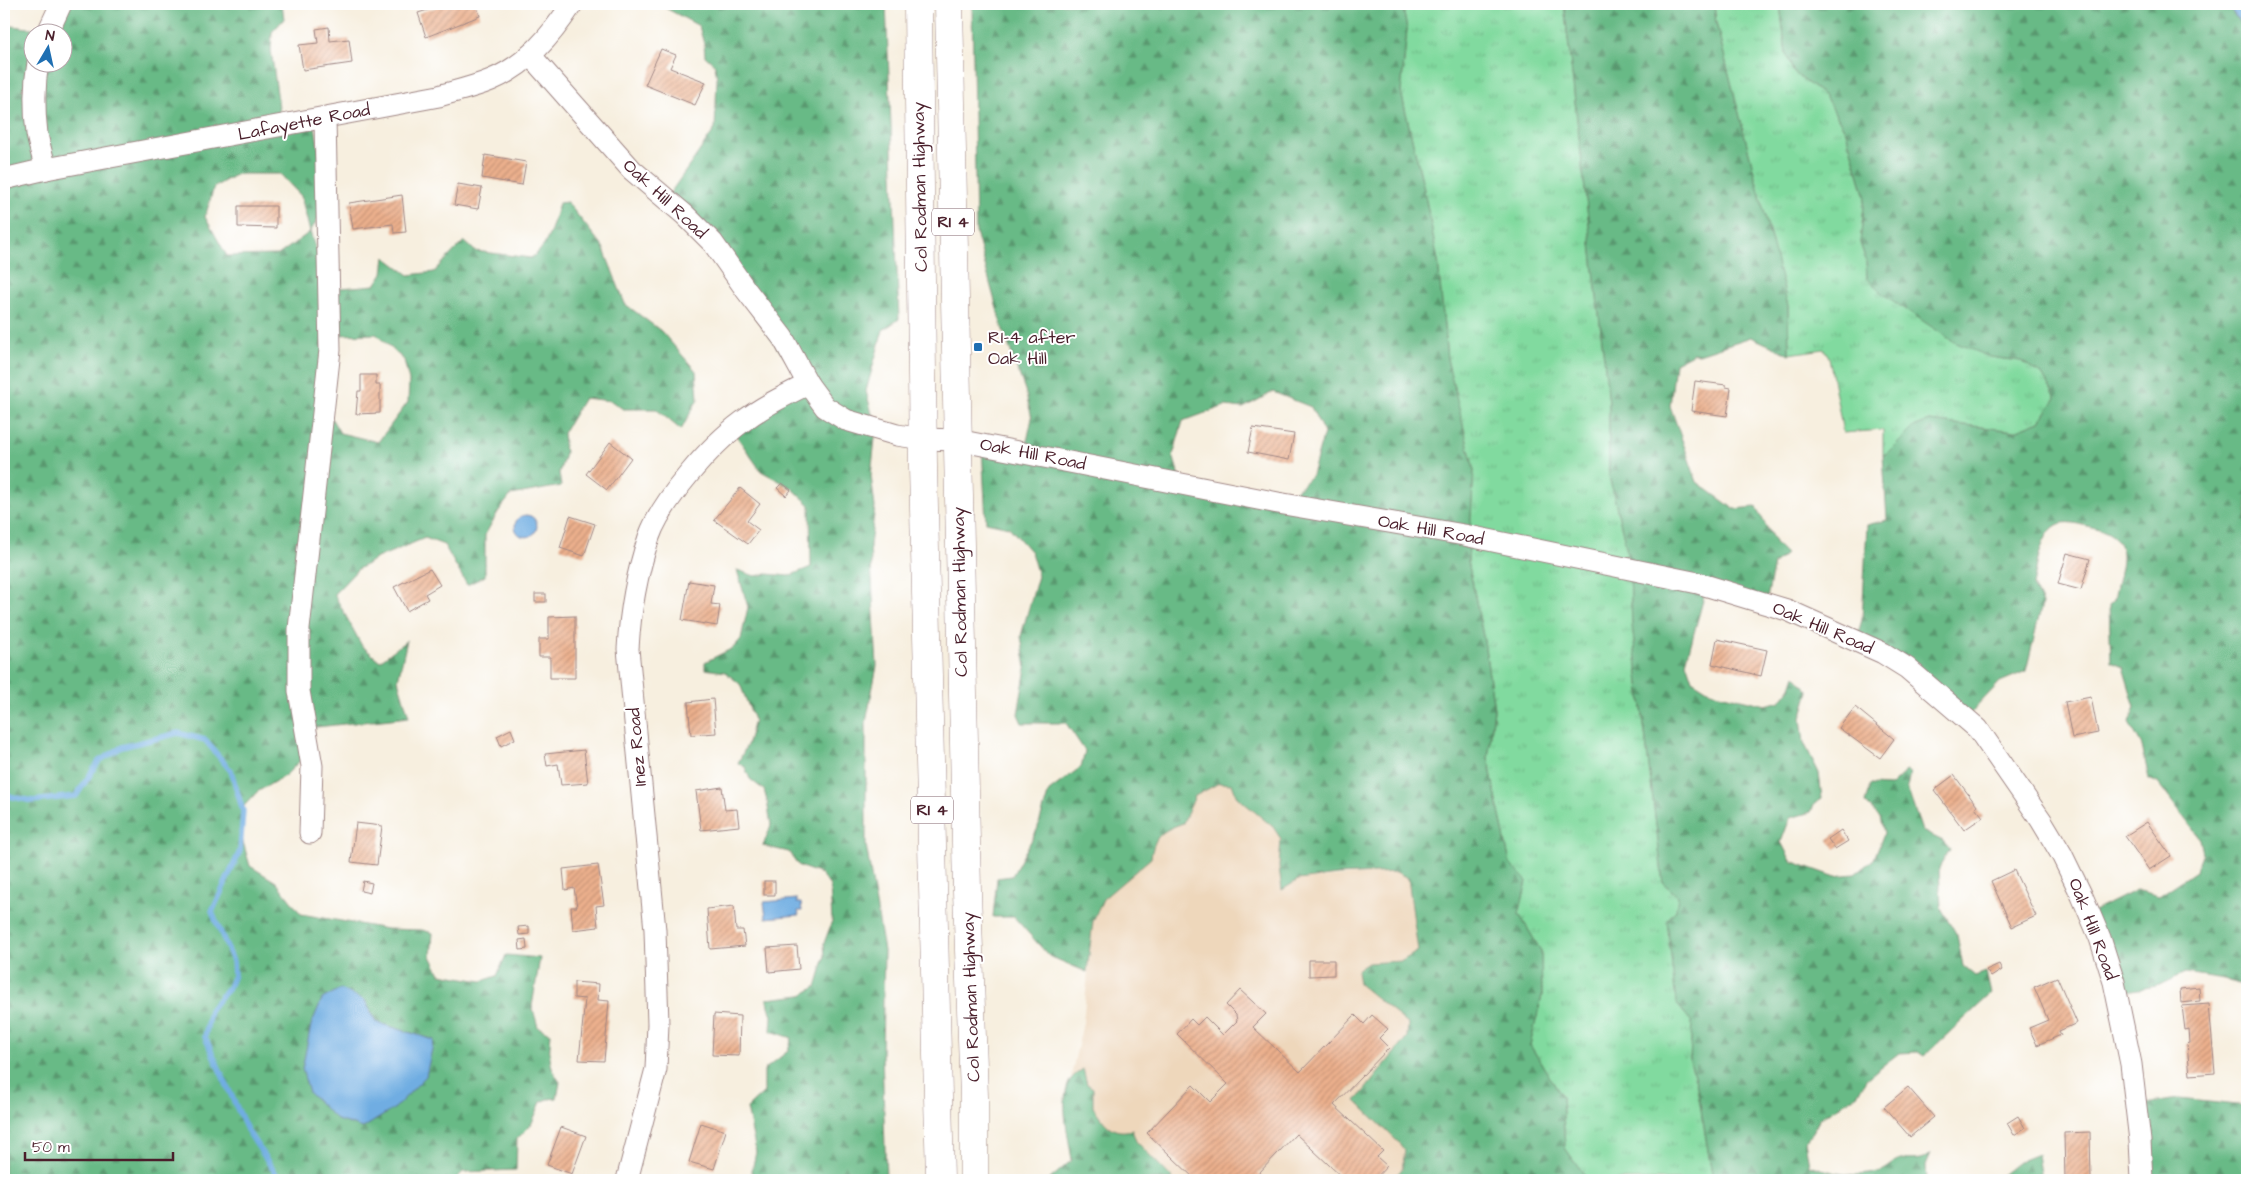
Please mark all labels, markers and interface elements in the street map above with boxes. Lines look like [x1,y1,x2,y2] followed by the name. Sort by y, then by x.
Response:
[22,22,72,72] north arrow
[44,26,56,47] text: N
[236,97,372,148] street label: Lafayette Road
[906,102,935,272] street label: Col Rodman Highway
[617,153,713,245] street label: Oak Hill Road
[932,208,974,236] road number: RI 4
[988,325,1075,371] place label: RI-4 after Oak Hill
[972,341,984,353] marker: RI-4 after Oak Hill
[978,431,1088,477] street label: Oak Hill Road
[946,507,975,677] street label: Col Rodman Highway
[1376,508,1486,552] street label: Oak Hill Road
[1769,596,1877,660] street label: Oak Hill Road
[621,707,653,787] street label: Inez Road
[911,796,953,824] road number: RI 4
[2062,874,2124,984] street label: Oak Hill Road
[956,912,987,1082] street label: Col Rodman Highway
[25,1129,172,1161] scale bar
[32,1137,70,1158] text: 50 m

